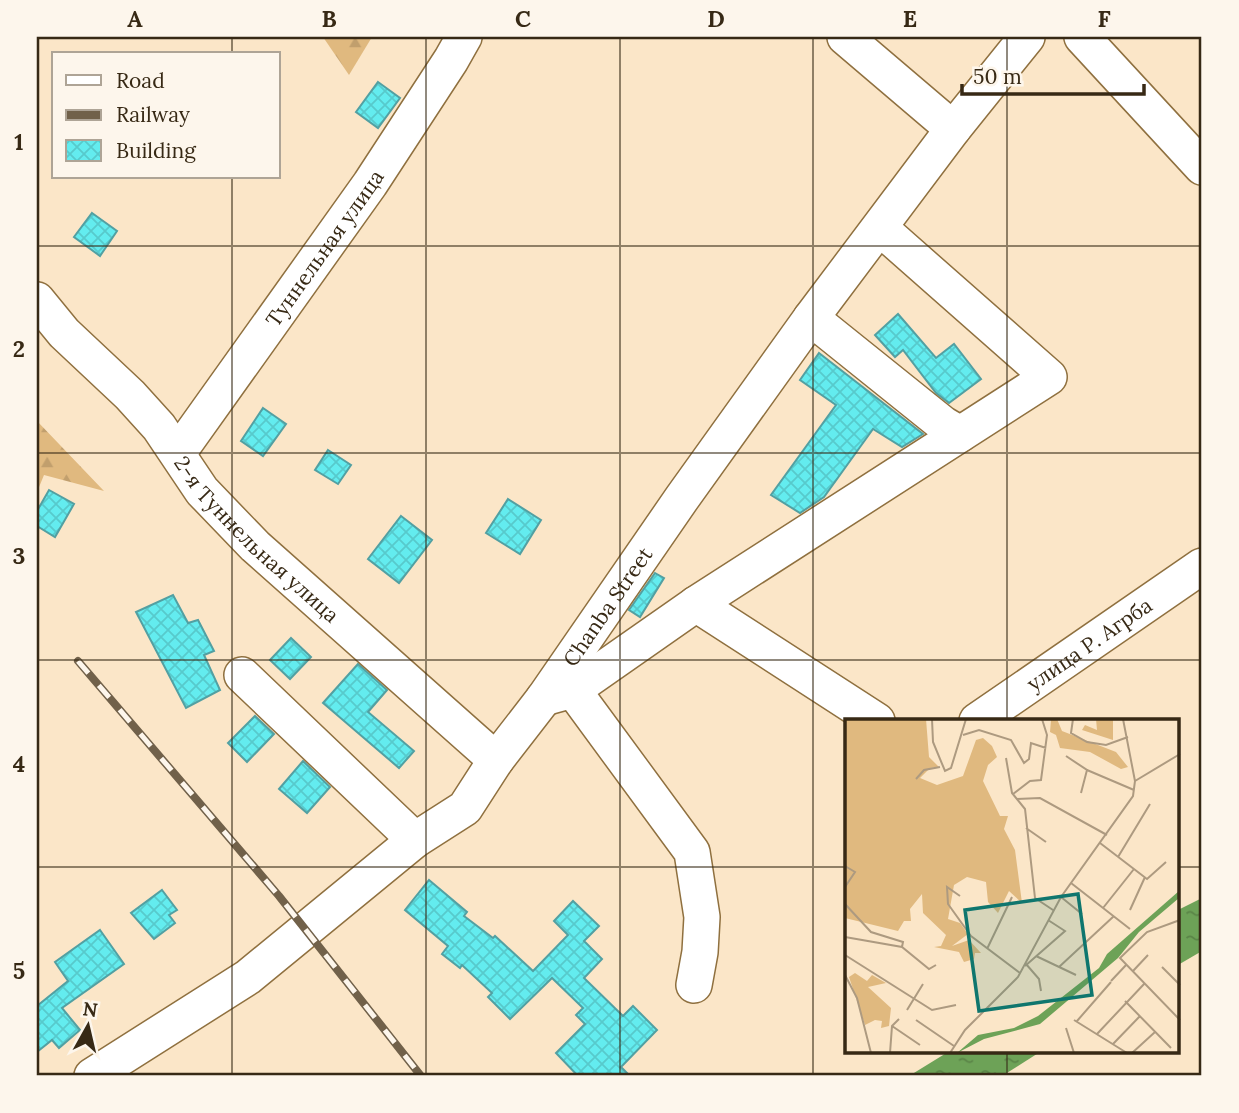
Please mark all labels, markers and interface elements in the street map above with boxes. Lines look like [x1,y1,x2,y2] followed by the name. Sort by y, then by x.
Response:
[127,4,143,33] text: A
[321,4,337,33] text: B
[515,4,531,33] text: C
[707,4,725,33] text: D
[903,4,917,33] text: E
[1097,4,1111,33] text: F
[52,52,280,178] legend
[962,52,1144,96] scale bar
[973,63,1022,90] text: 50 m
[116,67,165,94] text: Road
[116,101,190,128] text: Railway
[14,127,24,156] text: 1
[116,137,196,164] text: Building
[259,164,389,332] street label: Туннельная улица
[13,334,25,363] text: 2
[169,450,345,628] street label: 2-я Туннельная улица
[13,541,25,570] text: 3
[557,541,658,671] street label: Chanba Street
[1021,591,1157,697] street label: улица Р. Агрба
[845,719,1180,1054] inset map
[13,749,25,778] text: 4
[13,956,25,985] text: 5
[52,990,122,1060] north arrow
[81,996,100,1022] text: N

